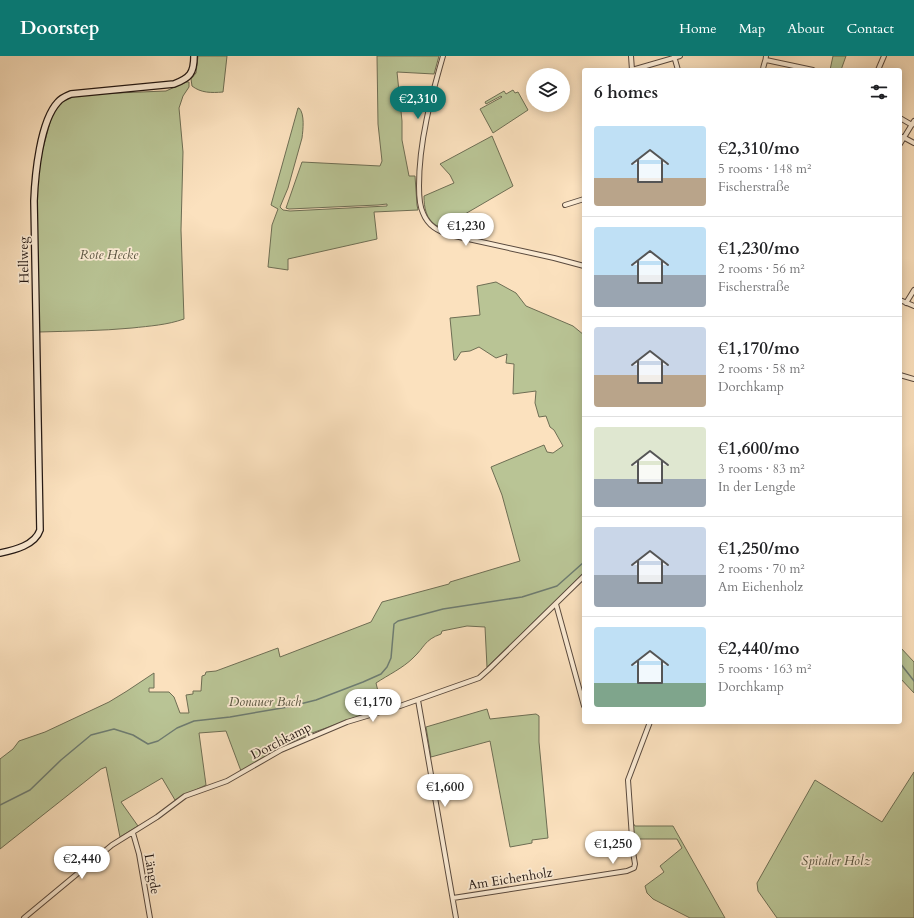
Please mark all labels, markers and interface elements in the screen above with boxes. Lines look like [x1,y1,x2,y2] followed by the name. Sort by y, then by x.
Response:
[20,15,100,41] text: Doorstep
[679,19,717,38] text: Home
[739,19,765,38] text: Map
[787,19,824,38] text: About
[846,19,894,38] text: Contact
[526,68,570,112] map controls
[526,68,570,112] button: layers
[594,81,658,104] text: 6 homes
[868,81,890,103] icon: filters
[385,86,451,120] pin: €2,310
[399,90,437,108] text: €2,310
[718,137,800,160] text: €2,310/mo
[626,142,674,190] icon: home
[718,160,811,178] text: 5 rooms · 148 m²
[718,178,790,196] text: Fischerstraße
[433,213,499,247] pin: €1,230
[447,217,485,235] text: €1,230
[15,236,33,284] street label: Hellweg
[718,237,800,260] text: €1,230/mo
[626,243,674,291] icon: home
[80,246,139,264] park label: Rote Hecke
[718,260,805,278] text: 2 rooms · 56 m²
[718,278,790,296] text: Fischerstraße
[718,337,800,360] text: €1,170/mo
[626,343,674,391] icon: home
[718,360,805,378] text: 2 rooms · 58 m²
[718,378,784,396] text: Dorchkamp
[718,437,800,460] text: €1,600/mo
[626,443,674,491] icon: home
[718,460,805,478] text: 3 rooms · 83 m²
[718,478,796,496] text: In der Lengde
[718,537,800,560] text: €1,250/mo
[626,543,674,591] icon: home
[718,560,805,578] text: 2 rooms · 70 m²
[718,578,803,596] text: Am Eichenholz
[718,637,800,660] text: €2,440/mo
[626,643,674,691] icon: home
[718,660,811,678] text: 5 rooms · 163 m²
[718,678,784,696] text: Dorchkamp
[340,689,406,723] pin: €1,170
[229,693,302,711] park label: Donauer Bach
[354,693,392,711] text: €1,170
[248,718,315,764] street label: Dorchkamp
[412,774,478,808] pin: €1,600
[426,778,464,796] text: €1,600
[580,831,646,865] pin: €1,250
[594,835,632,853] text: €1,250
[49,846,115,880] pin: €2,440
[63,850,101,868] text: €2,440
[140,852,164,896] street label: Längde
[801,852,871,870] park label: Spitaler Holz
[467,863,554,895] street label: Am Eichenholz

